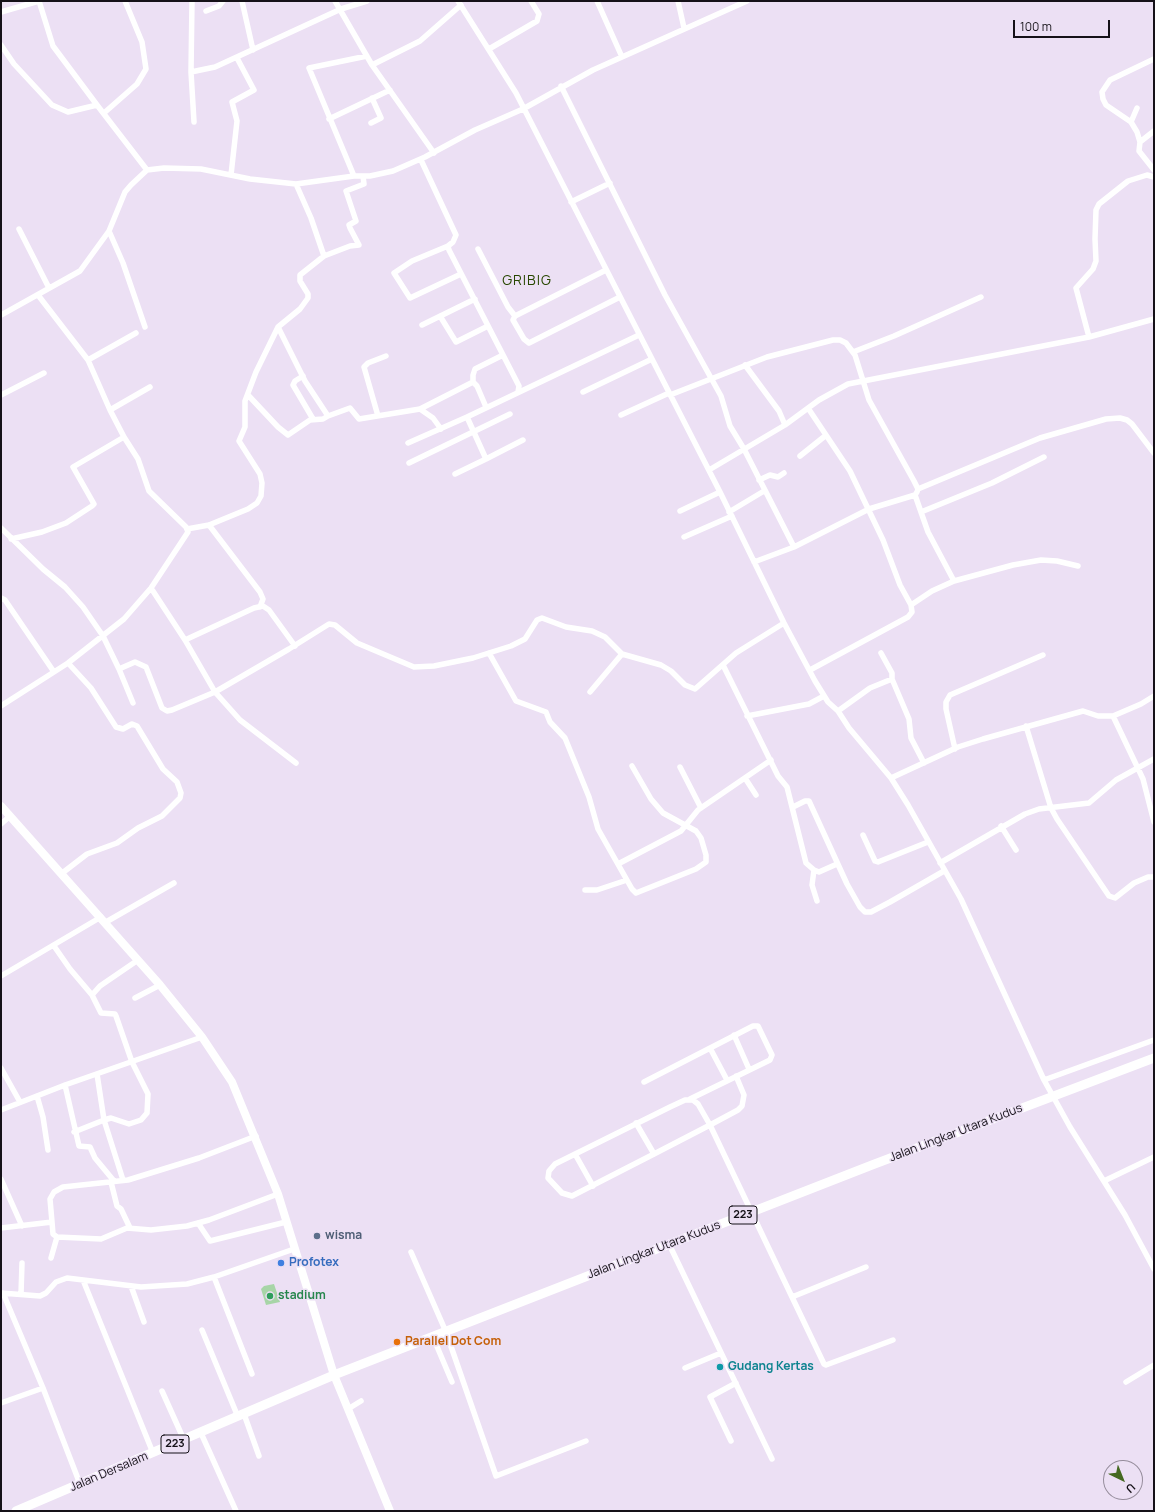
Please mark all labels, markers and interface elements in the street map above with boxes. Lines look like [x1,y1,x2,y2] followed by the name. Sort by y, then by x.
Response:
[1015,12,1112,38] scale bar
[1020,18,1052,35] text: 100 m
[502,273,552,289] district label: GRIBIG
[888,1101,1024,1165] street label: Jalan Lingkar Utara Kudus
[729,1206,757,1224] road number: 223
[586,1218,722,1282] street label: Jalan Lingkar Utara Kudus
[325,1229,362,1243] place label: wisma
[312,1231,322,1241] marker: wisma
[289,1256,339,1270] place label: Profotex
[276,1258,286,1268] marker: Profotex
[278,1289,326,1303] place label: stadium
[265,1291,275,1301] marker: stadium
[405,1335,501,1349] place label: Parallel Dot Com
[392,1337,402,1347] marker: Parallel Dot Com
[728,1360,814,1374] place label: Gudang Kertas
[715,1362,725,1372] marker: Gudang Kertas
[161,1435,189,1453] road number: 223
[68,1449,150,1495] street label: Jalan Dersalam
[1103,1460,1143,1500] north arrow
[1123,1480,1139,1497] text: U

